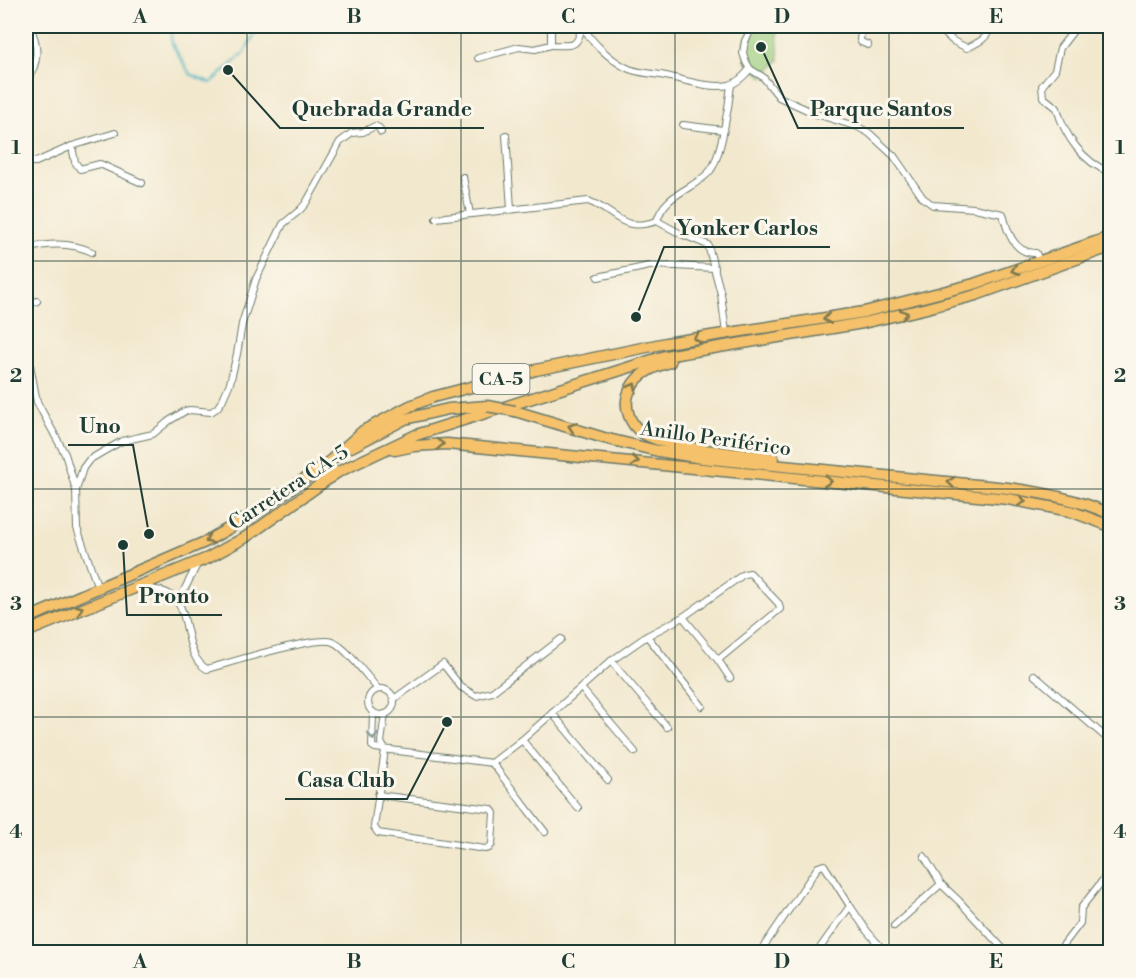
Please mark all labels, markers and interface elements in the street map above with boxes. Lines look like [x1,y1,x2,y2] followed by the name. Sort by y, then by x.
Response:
[132,5,148,30] text: A
[346,5,362,30] text: B
[561,5,575,30] text: C
[774,5,790,30] text: D
[989,5,1003,30] text: E
[280,89,484,128] callout: Quebrada Grande
[798,89,964,128] callout: Parque Santos
[292,97,472,123] text: Quebrada Grande
[810,97,952,123] text: Parque Santos
[11,136,21,161] text: 1
[1115,136,1125,161] text: 1
[664,208,830,247] callout: Yonker Carlos
[676,216,818,242] text: Yonker Carlos
[1011,262,1021,275] one-way arrow
[899,308,909,321] one-way arrow
[822,312,832,324] one-way arrow
[693,331,703,344] one-way arrow
[10,364,22,389] text: 2
[472,364,530,394] road number: CA-5
[1114,364,1126,389] text: 2
[626,382,637,393] one-way arrow
[68,406,133,445] callout: Uno
[79,414,121,440] text: Uno
[638,416,793,462] street label: Anillo Periférico
[567,422,578,434] one-way arrow
[436,438,445,451] one-way arrow
[224,440,353,536] street label: Carretera CA-5
[630,454,639,467] one-way arrow
[824,475,833,487] one-way arrow
[946,476,955,489] one-way arrow
[1017,494,1027,507] one-way arrow
[204,533,215,544] one-way arrow
[127,576,222,615] callout: Pronto
[139,584,209,610] text: Pronto
[10,592,22,617] text: 3
[1114,592,1126,617] text: 3
[73,604,84,616] one-way arrow
[366,731,379,740] one-way arrow
[285,760,407,799] callout: Casa Club
[297,768,395,794] text: Casa Club
[9,820,23,845] text: 4
[1113,820,1127,845] text: 4
[132,950,148,975] text: A
[346,950,362,975] text: B
[561,950,575,975] text: C
[774,950,790,975] text: D
[989,950,1003,975] text: E

